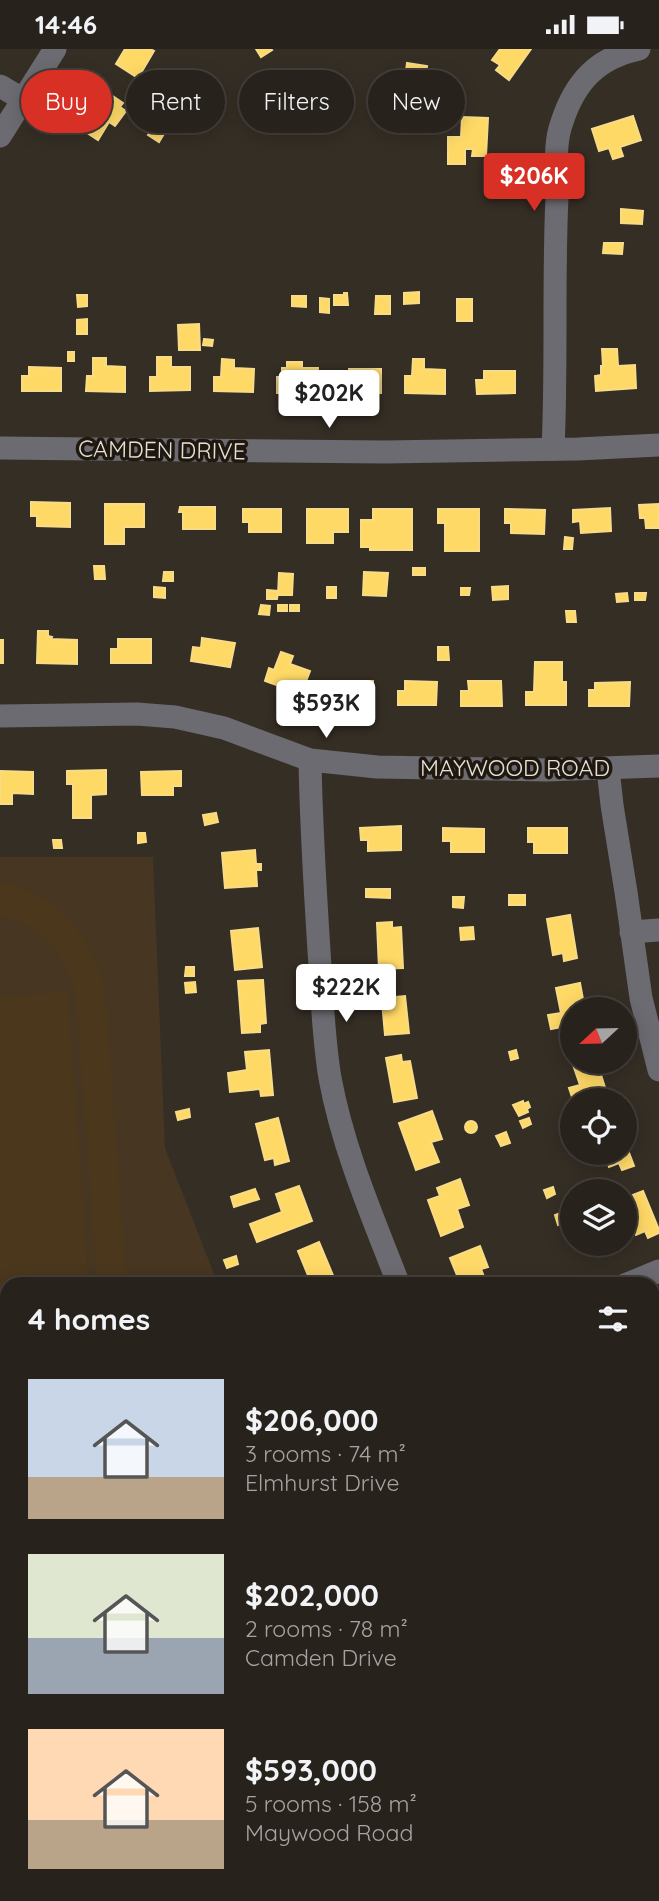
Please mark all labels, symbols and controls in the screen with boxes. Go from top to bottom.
text: 14:46 [35,8,97,41]
chip: Buy [21,70,112,133]
chip: Rent [126,70,225,133]
chip: Filters [239,70,354,133]
chip: New [368,70,465,133]
pin: $206K [485,153,583,213]
text: $206K [500,161,568,190]
pin: $202K [280,371,378,430]
text: $202K [294,378,364,407]
street label: CAMDEN DRIVE [78,434,246,465]
pin: $593K [277,681,375,740]
text: $593K [292,688,360,717]
street label: MAYWOOD ROAD [420,753,610,782]
pin: $222K [297,965,395,1024]
text: $222K [312,972,380,1001]
north arrow [560,997,637,1075]
map controls [560,997,637,1256]
button: locate [560,1088,637,1165]
button: layers [560,1179,637,1256]
text: 4 homes [28,1300,150,1338]
icon: filters [594,1300,632,1338]
text: $206,000 [245,1401,379,1439]
icon: home [84,1407,168,1491]
text: 3 rooms · 74 m² [245,1439,406,1468]
text: Elmhurst Drive [245,1468,400,1497]
text: $202,000 [245,1576,379,1614]
icon: home [84,1582,168,1666]
text: 2 rooms · 78 m² [245,1614,408,1643]
text: Camden Drive [245,1643,397,1672]
text: $593,000 [245,1751,377,1789]
icon: home [84,1757,168,1841]
text: 5 rooms · 158 m² [245,1789,417,1818]
text: Maywood Road [245,1818,413,1847]

